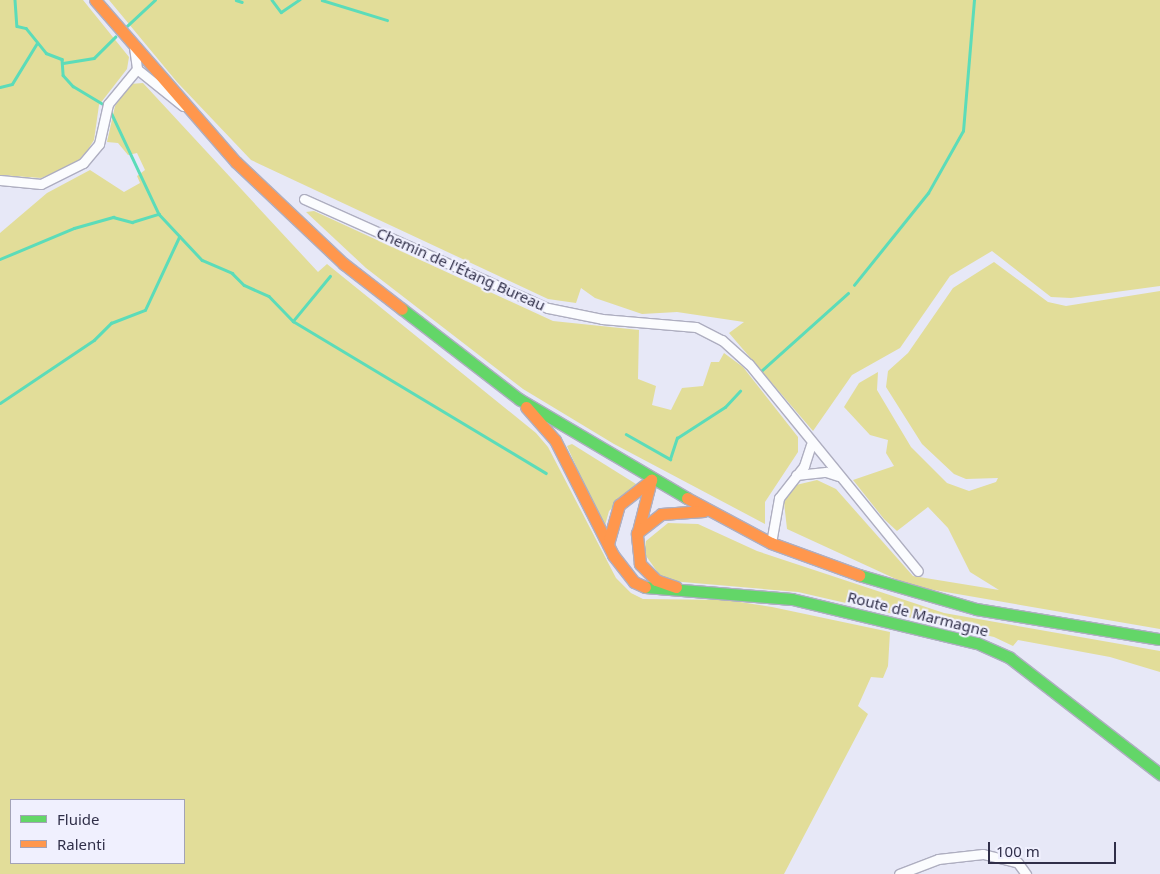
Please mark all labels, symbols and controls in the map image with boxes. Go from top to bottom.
street label: Chemin de l'Étang Bureau [374,224,548,314]
street label: Route de Marmagne [846,588,990,640]
legend [10,799,185,864]
text: Fluide [57,809,99,829]
scale bar [990,832,1118,864]
text: Ralenti [57,834,106,854]
text: 100 m [996,841,1040,861]

